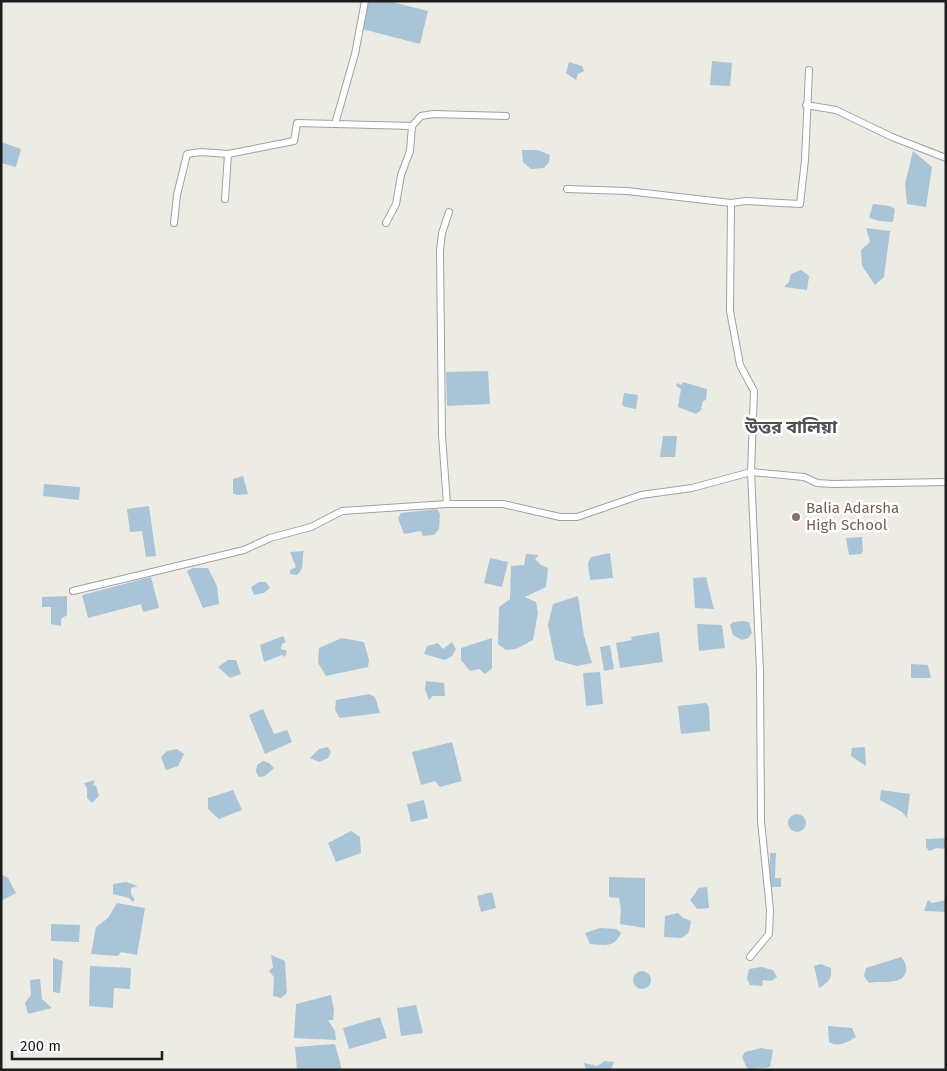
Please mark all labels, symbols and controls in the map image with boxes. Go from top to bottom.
district label: উত্তর বালিয়া [744,416,838,438]
place label: Balia Adarsha High School [806,499,899,534]
marker: Balia Adarsha High School [790,511,802,523]
scale bar [12,1028,162,1060]
text: 200 m [20,1037,61,1055]

